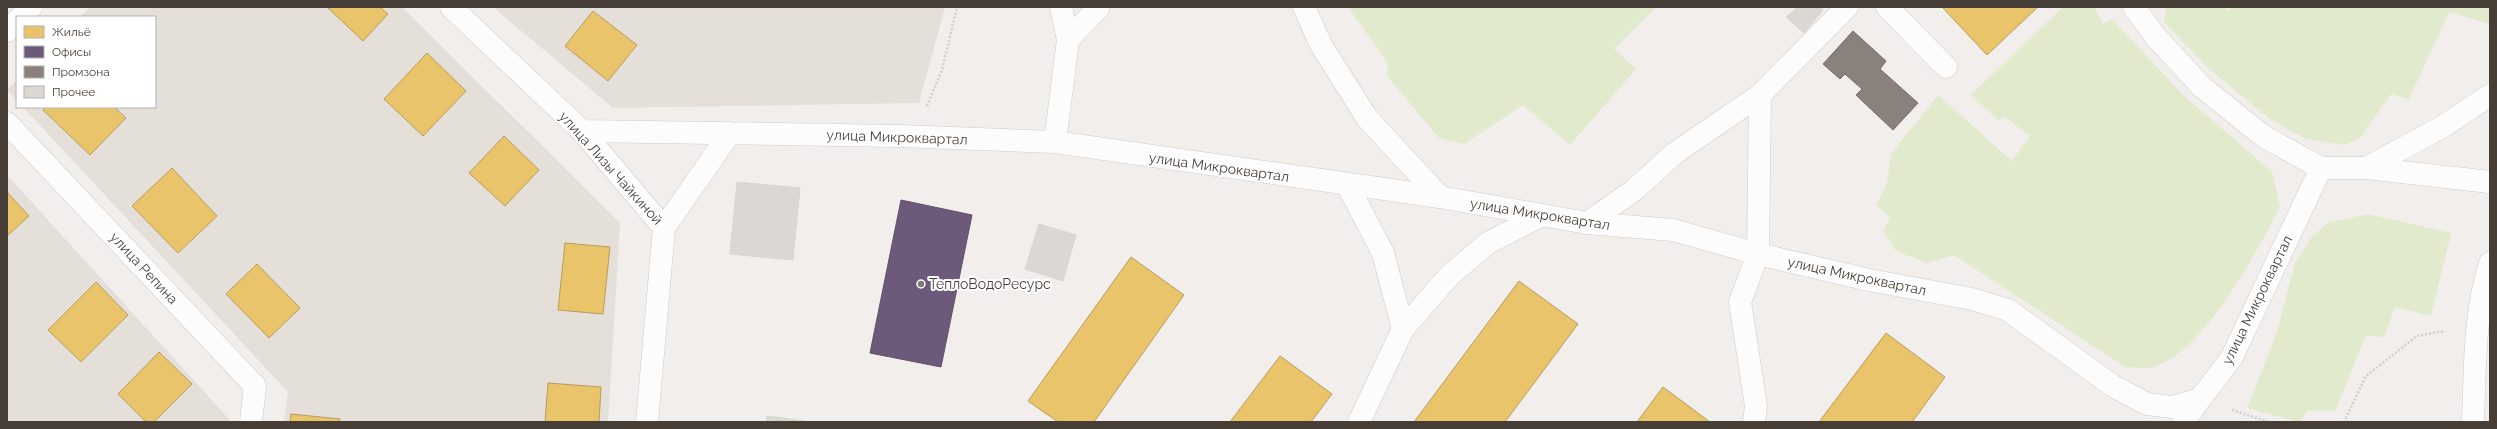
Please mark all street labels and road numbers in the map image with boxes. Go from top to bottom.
street label: улица Лизы Чайкиной [556,108,666,228]
street label: улица Микроквартал [826,127,968,147]
street label: улица Микроквартал [1148,149,1290,185]
street label: улица Микроквартал [1469,195,1611,233]
street label: улица Репина [107,229,181,307]
street label: улица Микроквартал [2219,233,2295,367]
street label: улица Микроквартал [1786,253,1928,299]

